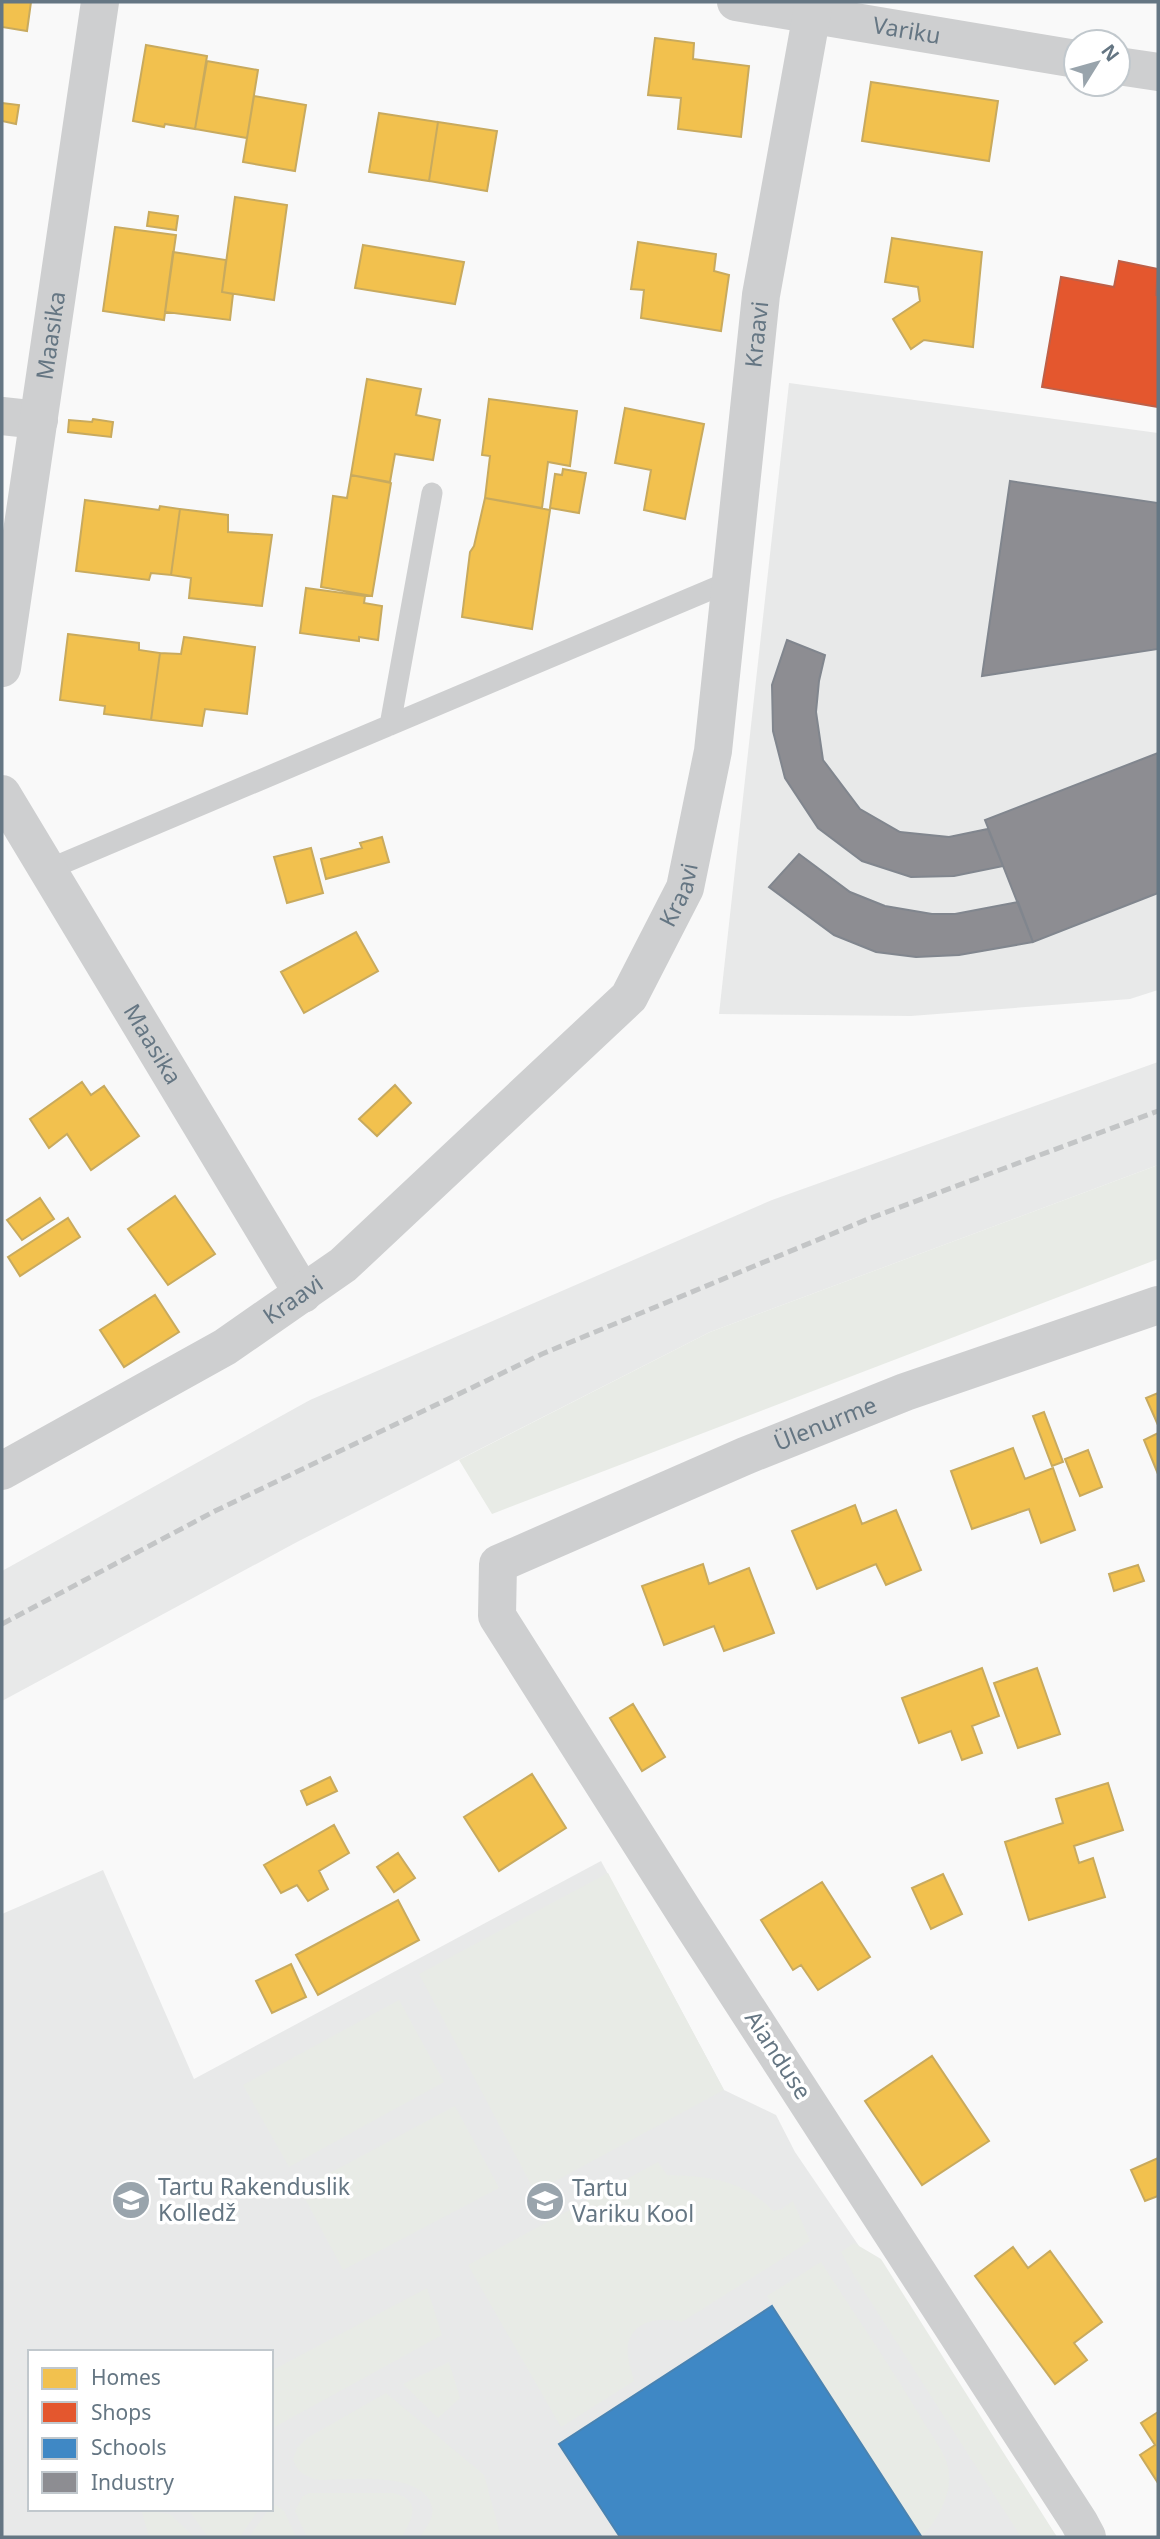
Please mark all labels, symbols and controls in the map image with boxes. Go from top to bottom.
street label: Variku [871,8,943,51]
north arrow [1062,28,1132,98]
text: N [1096,39,1126,67]
street label: Maasika [28,289,72,382]
street label: Kraavi [736,300,775,369]
street label: Kraavi [651,860,705,932]
street label: Maasika [117,997,190,1090]
street label: Kraavi [256,1267,329,1331]
street label: Ülenurme [769,1388,881,1458]
street label: Aianduse [738,2004,820,2105]
place label: Tartu Rakenduslik Kolledž [158,2170,351,2228]
place label: Tartu Variku Kool [572,2171,694,2229]
school or university icon: Tartu Rakenduslik Kolledž [110,2179,152,2221]
school or university icon: Tartu Variku Kool [524,2180,566,2222]
legend [28,2350,273,2511]
text: Homes [91,2363,161,2391]
text: Shops [91,2398,151,2426]
text: Schools [91,2433,166,2461]
text: Industry [91,2468,174,2496]

